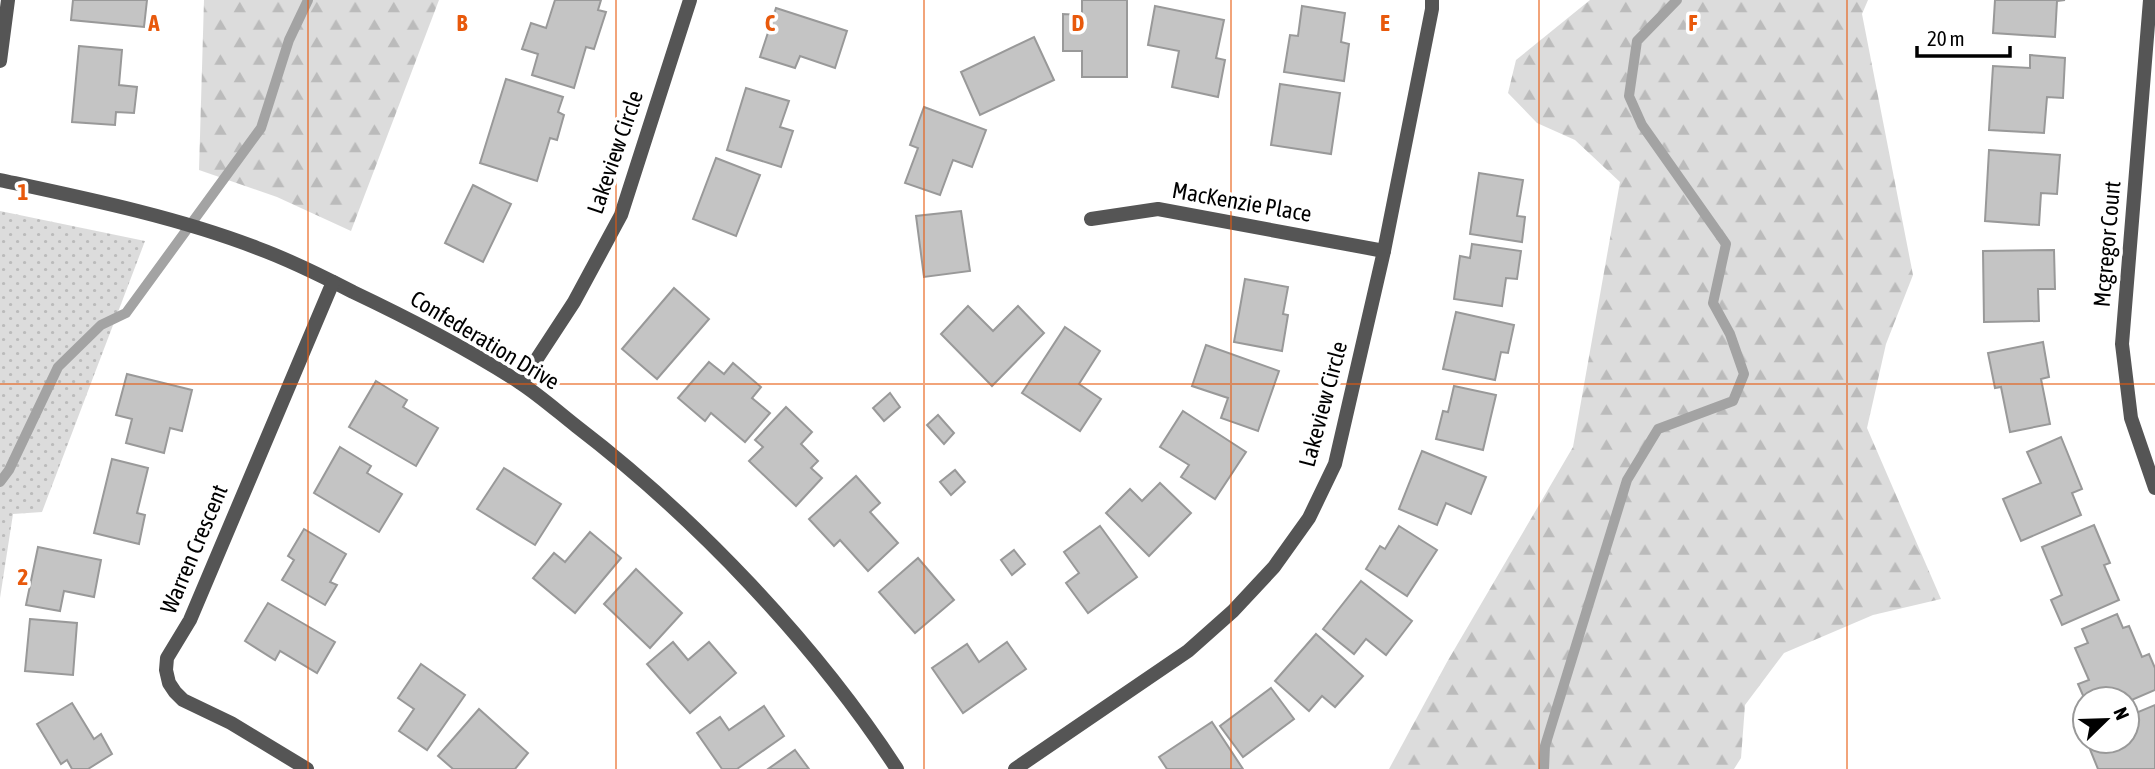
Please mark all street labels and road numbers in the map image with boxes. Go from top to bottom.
street label: Lakeview Circle [582,87,648,217]
street label: MacKenzie Place [1170,177,1314,227]
street label: Mcgregor Court [2089,180,2125,308]
street label: Confederation Drive [406,285,564,395]
street label: Lakeview Circle [1294,339,1352,469]
street label: Warren Crescent [155,481,233,617]

